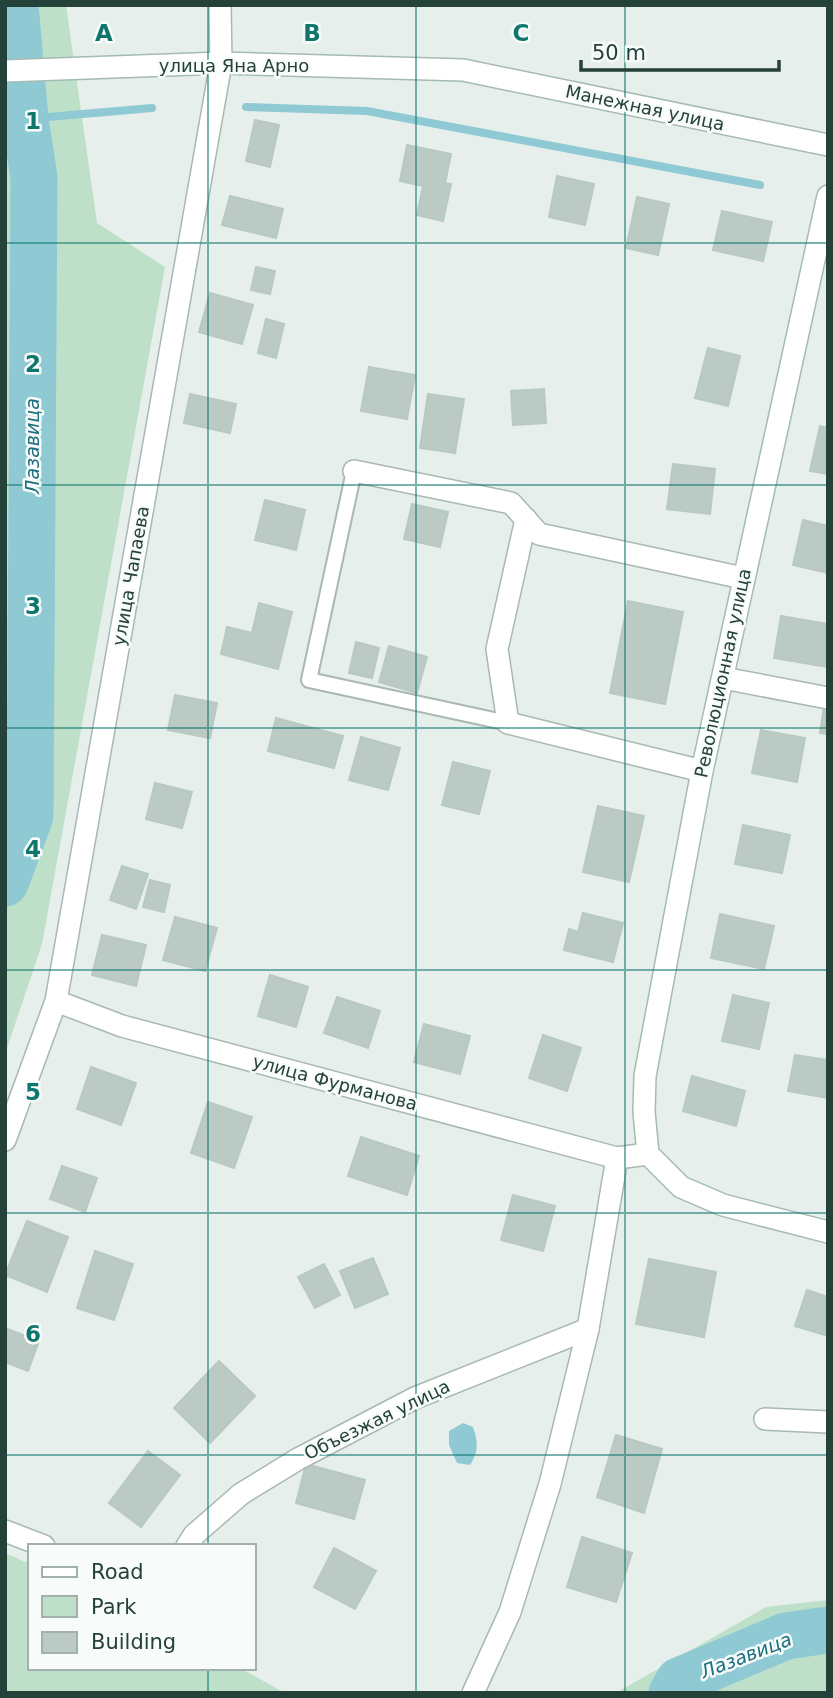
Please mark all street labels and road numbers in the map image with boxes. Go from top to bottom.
street label: улица Яна Арно [159,55,309,76]
street label: Манежная улица [564,80,727,135]
street label: улица Чапаева [108,504,153,648]
street label: Революционная улица [690,566,755,779]
street label: улица Фурманова [251,1050,420,1115]
street label: Объезжая улица [300,1375,453,1464]

